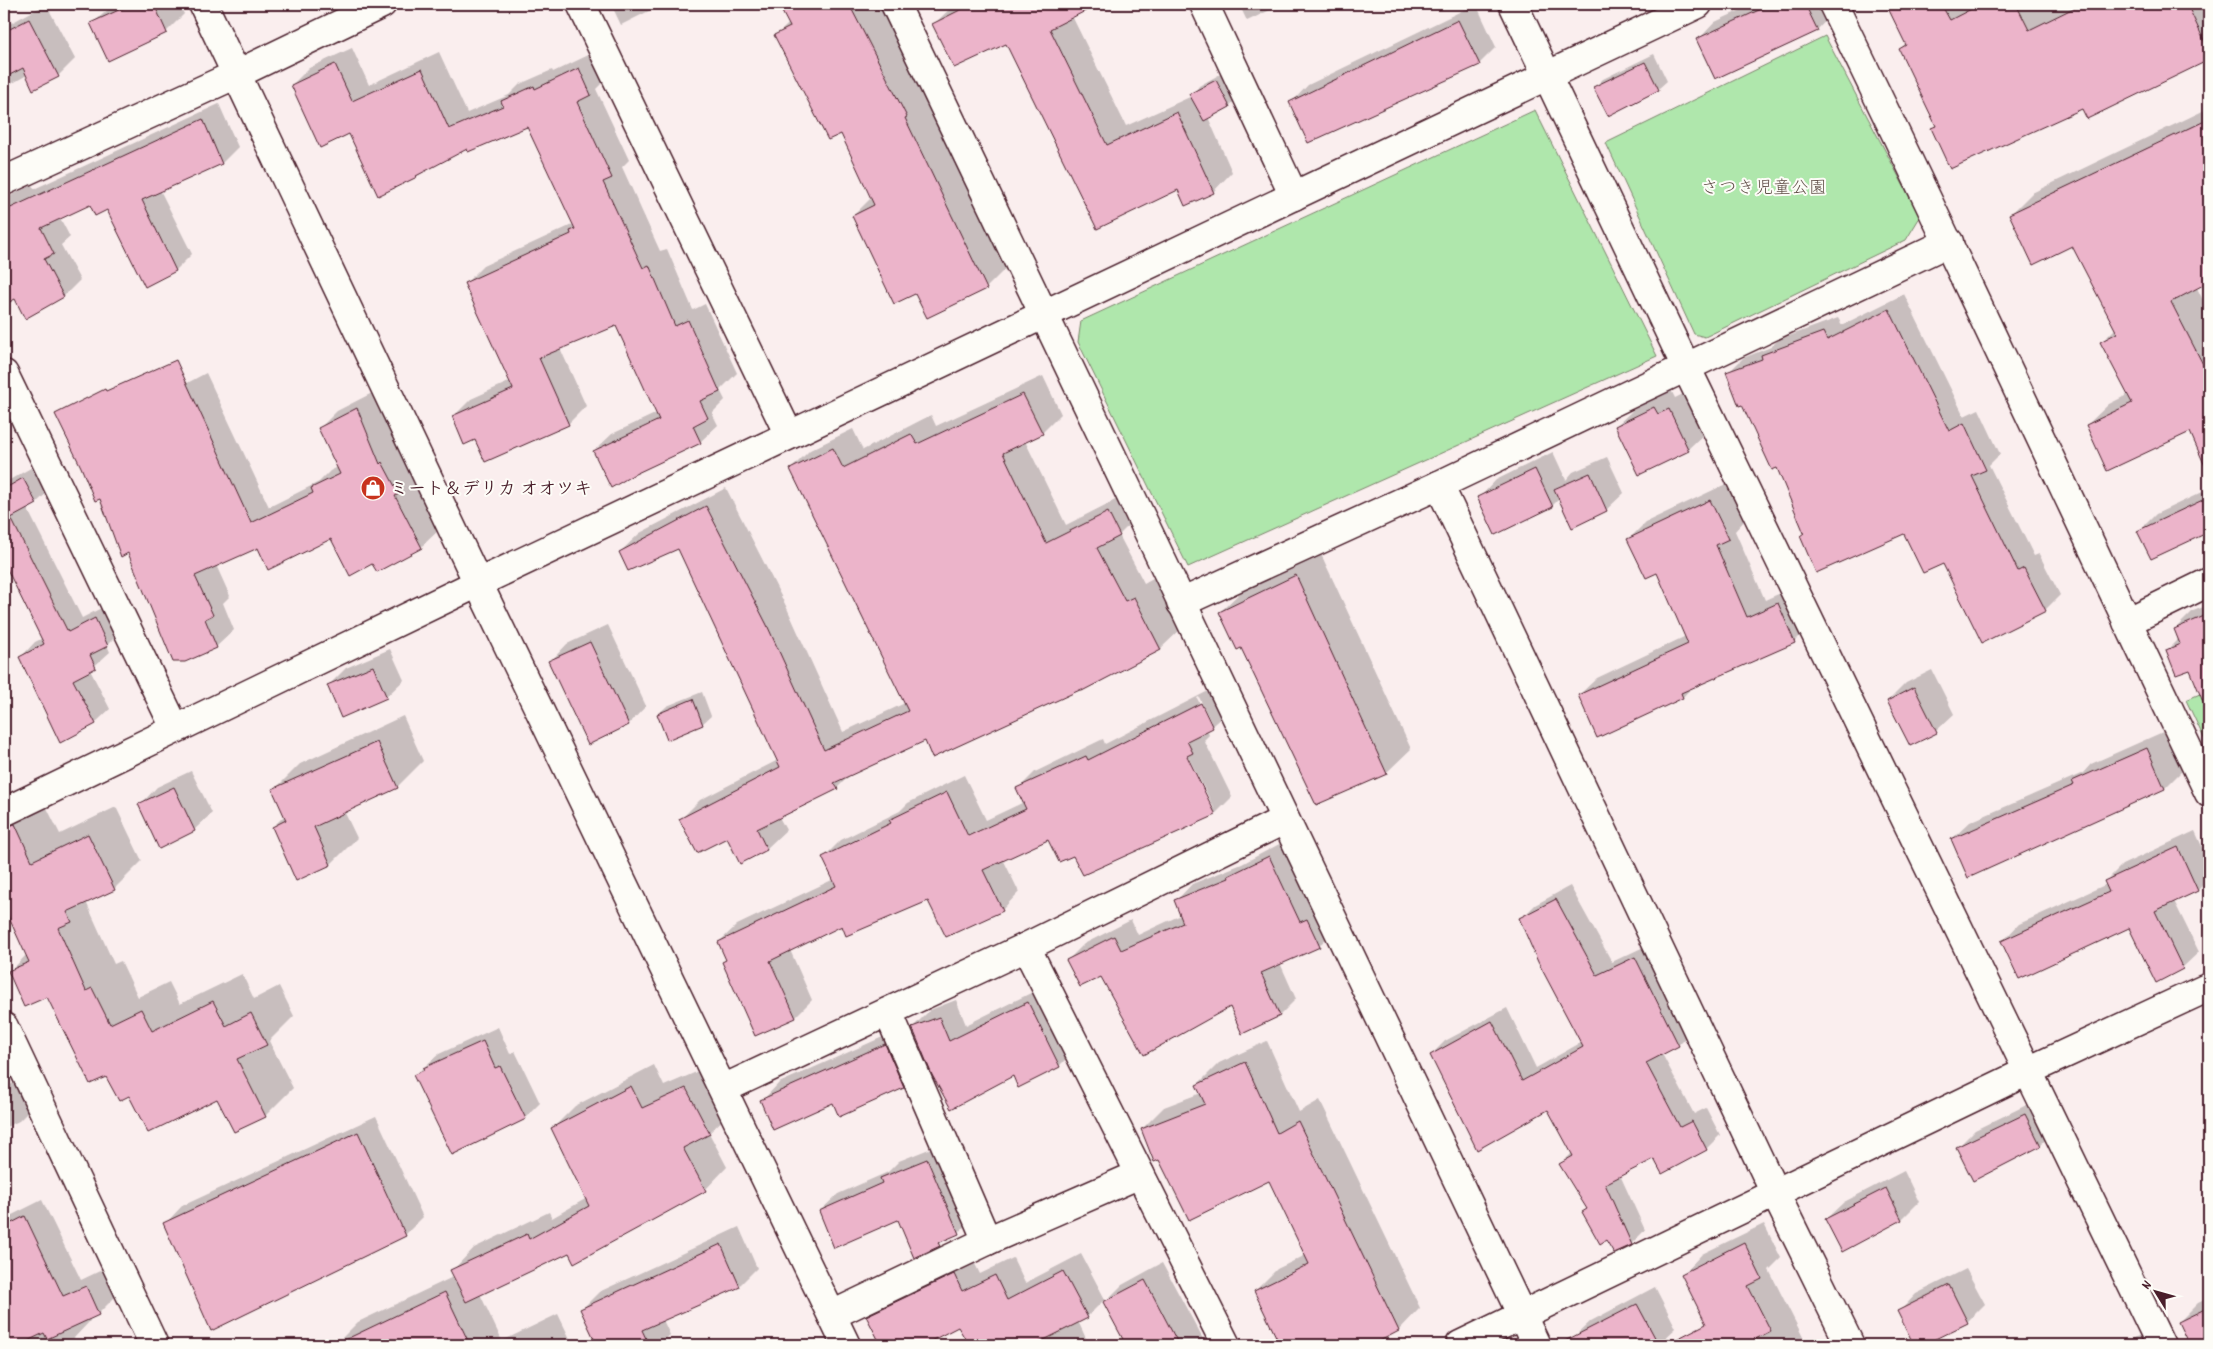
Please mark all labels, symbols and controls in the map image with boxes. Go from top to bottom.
park label: さつき児童公園 [1701,177,1827,202]
shop icon: ミート＆デリカ オオツキ [360,475,386,501]
place label: ミート＆デリカ オオツキ [390,478,592,503]
north arrow [2130,1266,2180,1316]
text: N [2137,1277,2157,1294]

